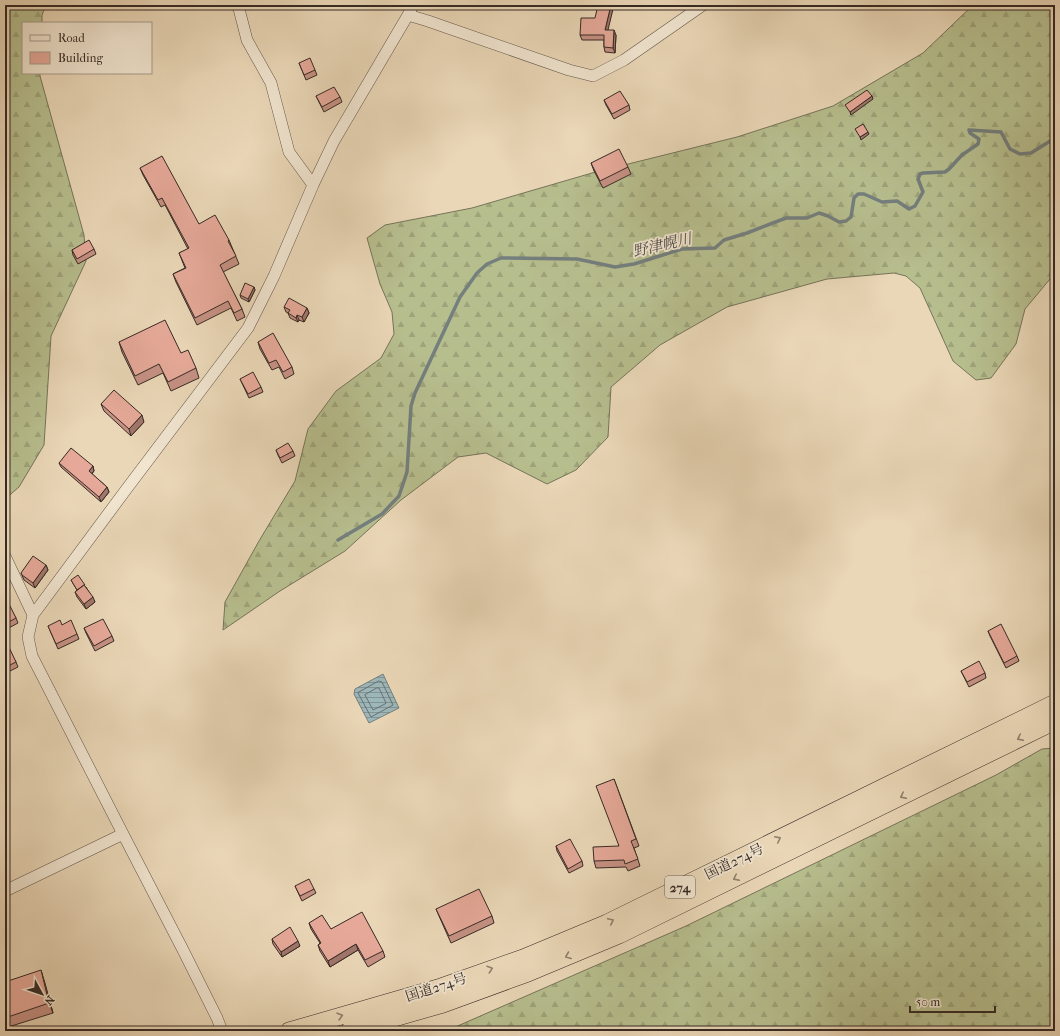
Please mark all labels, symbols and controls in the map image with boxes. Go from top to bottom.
legend [22,22,152,74]
text: Road [58,31,85,45]
text: Building [58,51,103,65]
water label: 野津幌川 [631,229,695,261]
one-way arrow [1017,733,1024,741]
one-way arrow [900,791,908,799]
one-way arrow [774,836,781,844]
street label: 国道274号 [702,840,767,883]
one-way arrow [733,873,741,881]
road number: 274 [665,876,695,898]
one-way arrow [607,918,614,926]
one-way arrow [564,952,571,960]
one-way arrow [487,966,494,974]
street label: 国道274号 [403,970,469,1005]
north arrow [22,974,62,1014]
scale bar [910,988,995,1014]
text: N [41,993,57,1008]
text: 50 m [916,995,940,1009]
one-way arrow [336,1012,343,1021]

